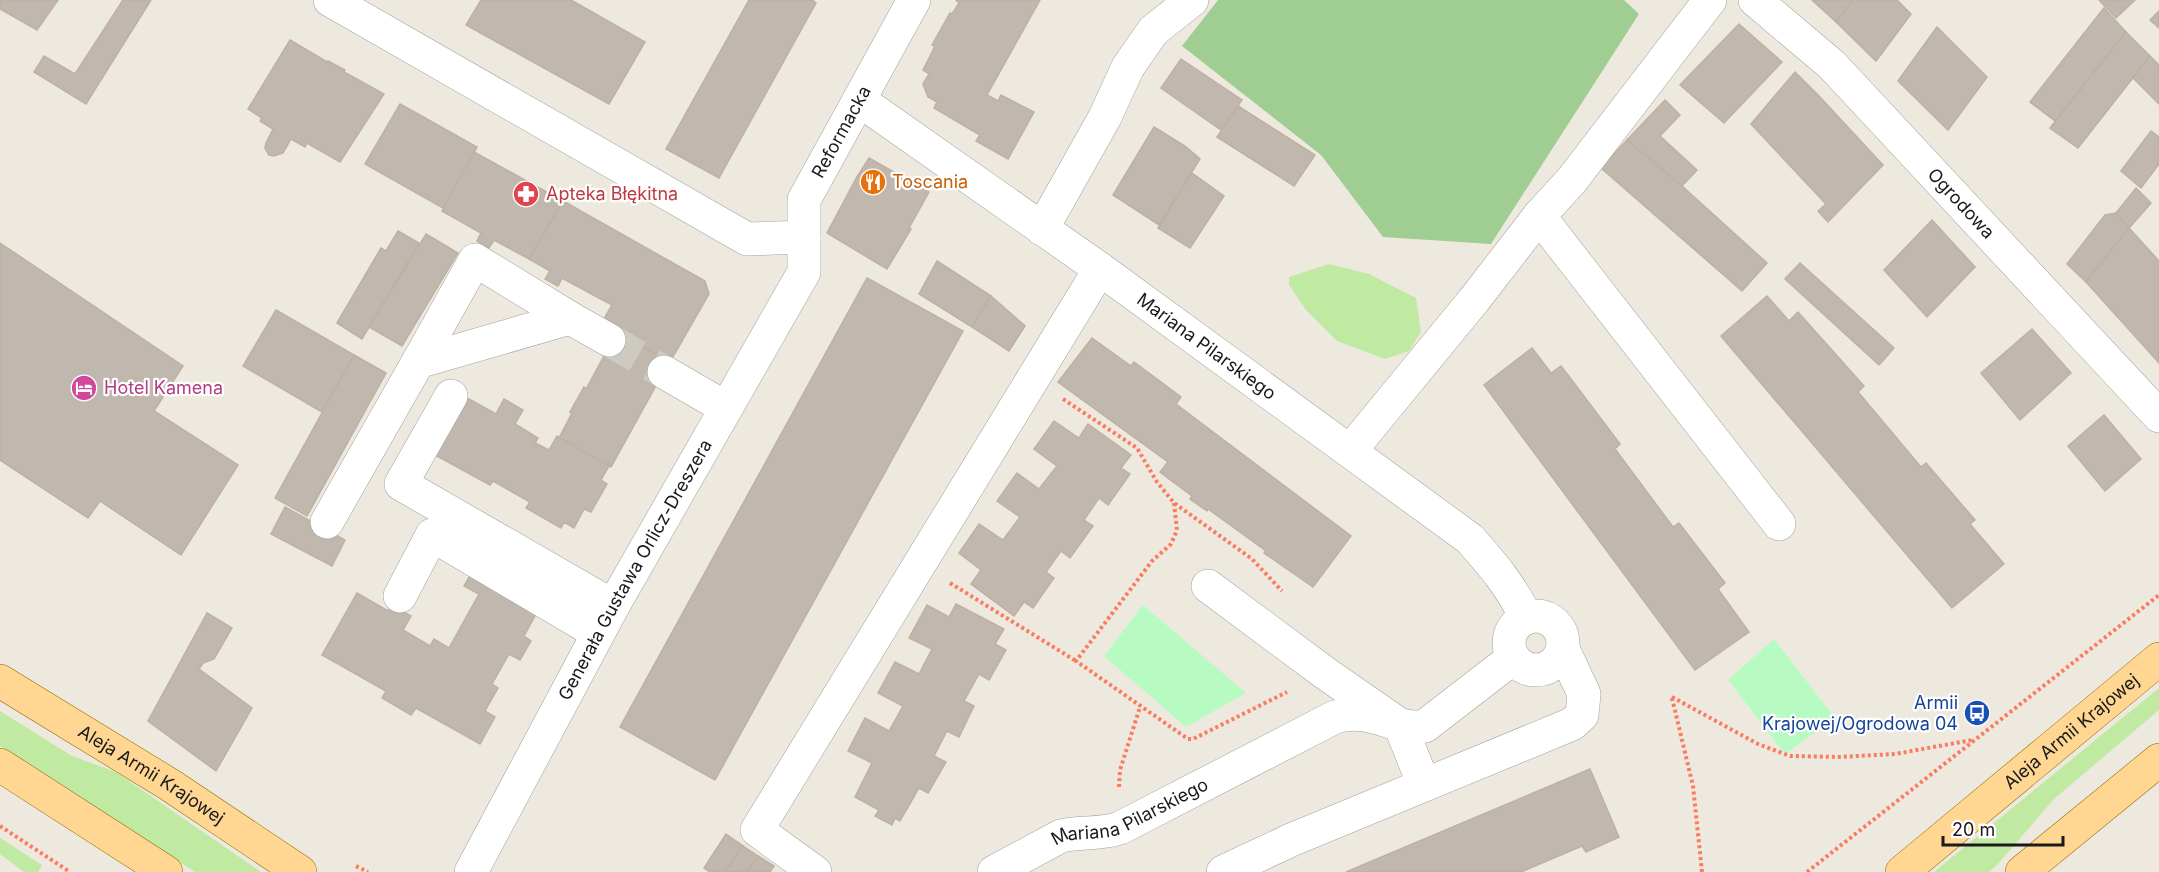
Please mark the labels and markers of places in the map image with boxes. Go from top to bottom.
restaurant icon: Toscania [858,167,888,197]
place label: Toscania [892,171,968,192]
pharmacy icon: Apteka Błękitna [511,179,541,209]
place label: Apteka Błękitna [546,183,678,204]
hotel icon: Hotel Kamena [69,373,99,403]
place label: Hotel Kamena [104,377,223,398]
place label: Armii Krajowej/Ogrodowa 04 [1762,692,1958,734]
bus stop icon: Armii Krajowej/Ogrodowa 04 [1962,698,1992,728]

